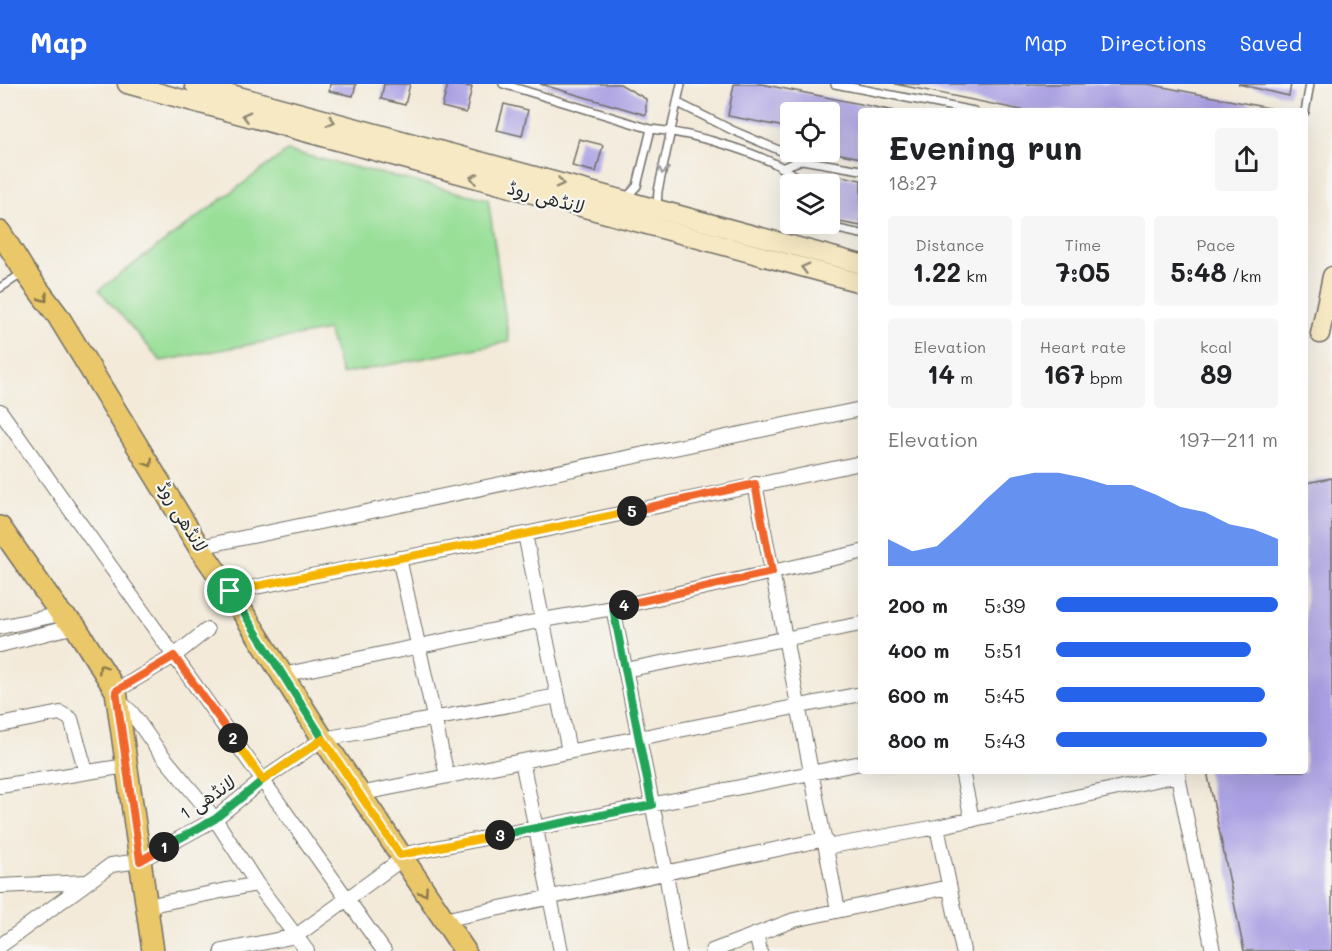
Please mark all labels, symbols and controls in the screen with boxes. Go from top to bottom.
text: Map [30,24,87,60]
text: Map [1024,29,1067,56]
text: Directions [1100,29,1207,56]
text: Saved [1240,29,1302,56]
map controls [780,102,840,234]
button: locate [780,102,840,162]
one-way arrow [241,111,251,124]
one-way arrow [326,114,336,126]
text: Evening run [888,125,1082,168]
button: share [1215,128,1278,191]
one-way arrow [658,165,671,175]
text: 18:27 [888,169,938,195]
one-way arrow [470,173,480,186]
button: layers [780,174,840,234]
street label: لانڈھی روڈ [505,175,587,219]
one-way arrow [554,176,565,188]
text: Distance [916,234,984,255]
text: Time [1065,234,1101,255]
text: Pace [1196,234,1236,255]
text: 1.22 [913,255,961,289]
text: 7:05 [1056,255,1110,289]
text: 5:48 [1171,255,1227,289]
one-way arrow [800,263,810,275]
text: km [961,265,987,286]
text: /km [1227,265,1261,286]
one-way arrow [37,292,48,303]
text: Elevation [914,336,986,357]
text: Heart rate [1040,336,1126,357]
text: kcal [1200,336,1232,357]
text: 14 [927,357,955,391]
text: 167 [1043,357,1085,391]
text: 89 [1200,357,1232,391]
text: m [955,367,973,388]
text: bpm [1085,367,1123,388]
text: Elevation [888,426,978,452]
text: 197–211 m [1178,426,1278,452]
one-way arrow [141,457,153,467]
street label: لانڈھی روڈ [152,476,213,556]
pin: 5 [617,496,647,526]
text: 5 [627,500,637,521]
pin [204,565,255,616]
icon: arrive [213,574,246,607]
pin: 4 [609,590,639,620]
text: 200 m [888,592,948,618]
text: 5:39 [984,592,1025,618]
text: 4 [619,594,629,615]
text: 400 m [888,637,949,663]
text: 5:51 [984,637,1022,663]
one-way arrow [98,664,109,675]
text: 600 m [888,682,949,708]
text: 5:45 [984,682,1025,708]
pin: 2 [218,723,248,753]
text: 2 [229,727,237,748]
text: 800 m [888,727,949,753]
text: 5:43 [984,727,1025,753]
street label: لانڈھی 1 [175,770,240,825]
pin: 3 [485,820,515,850]
text: 3 [495,824,505,845]
pin: 1 [149,832,179,862]
text: 1 [160,836,168,857]
one-way arrow [417,885,428,896]

